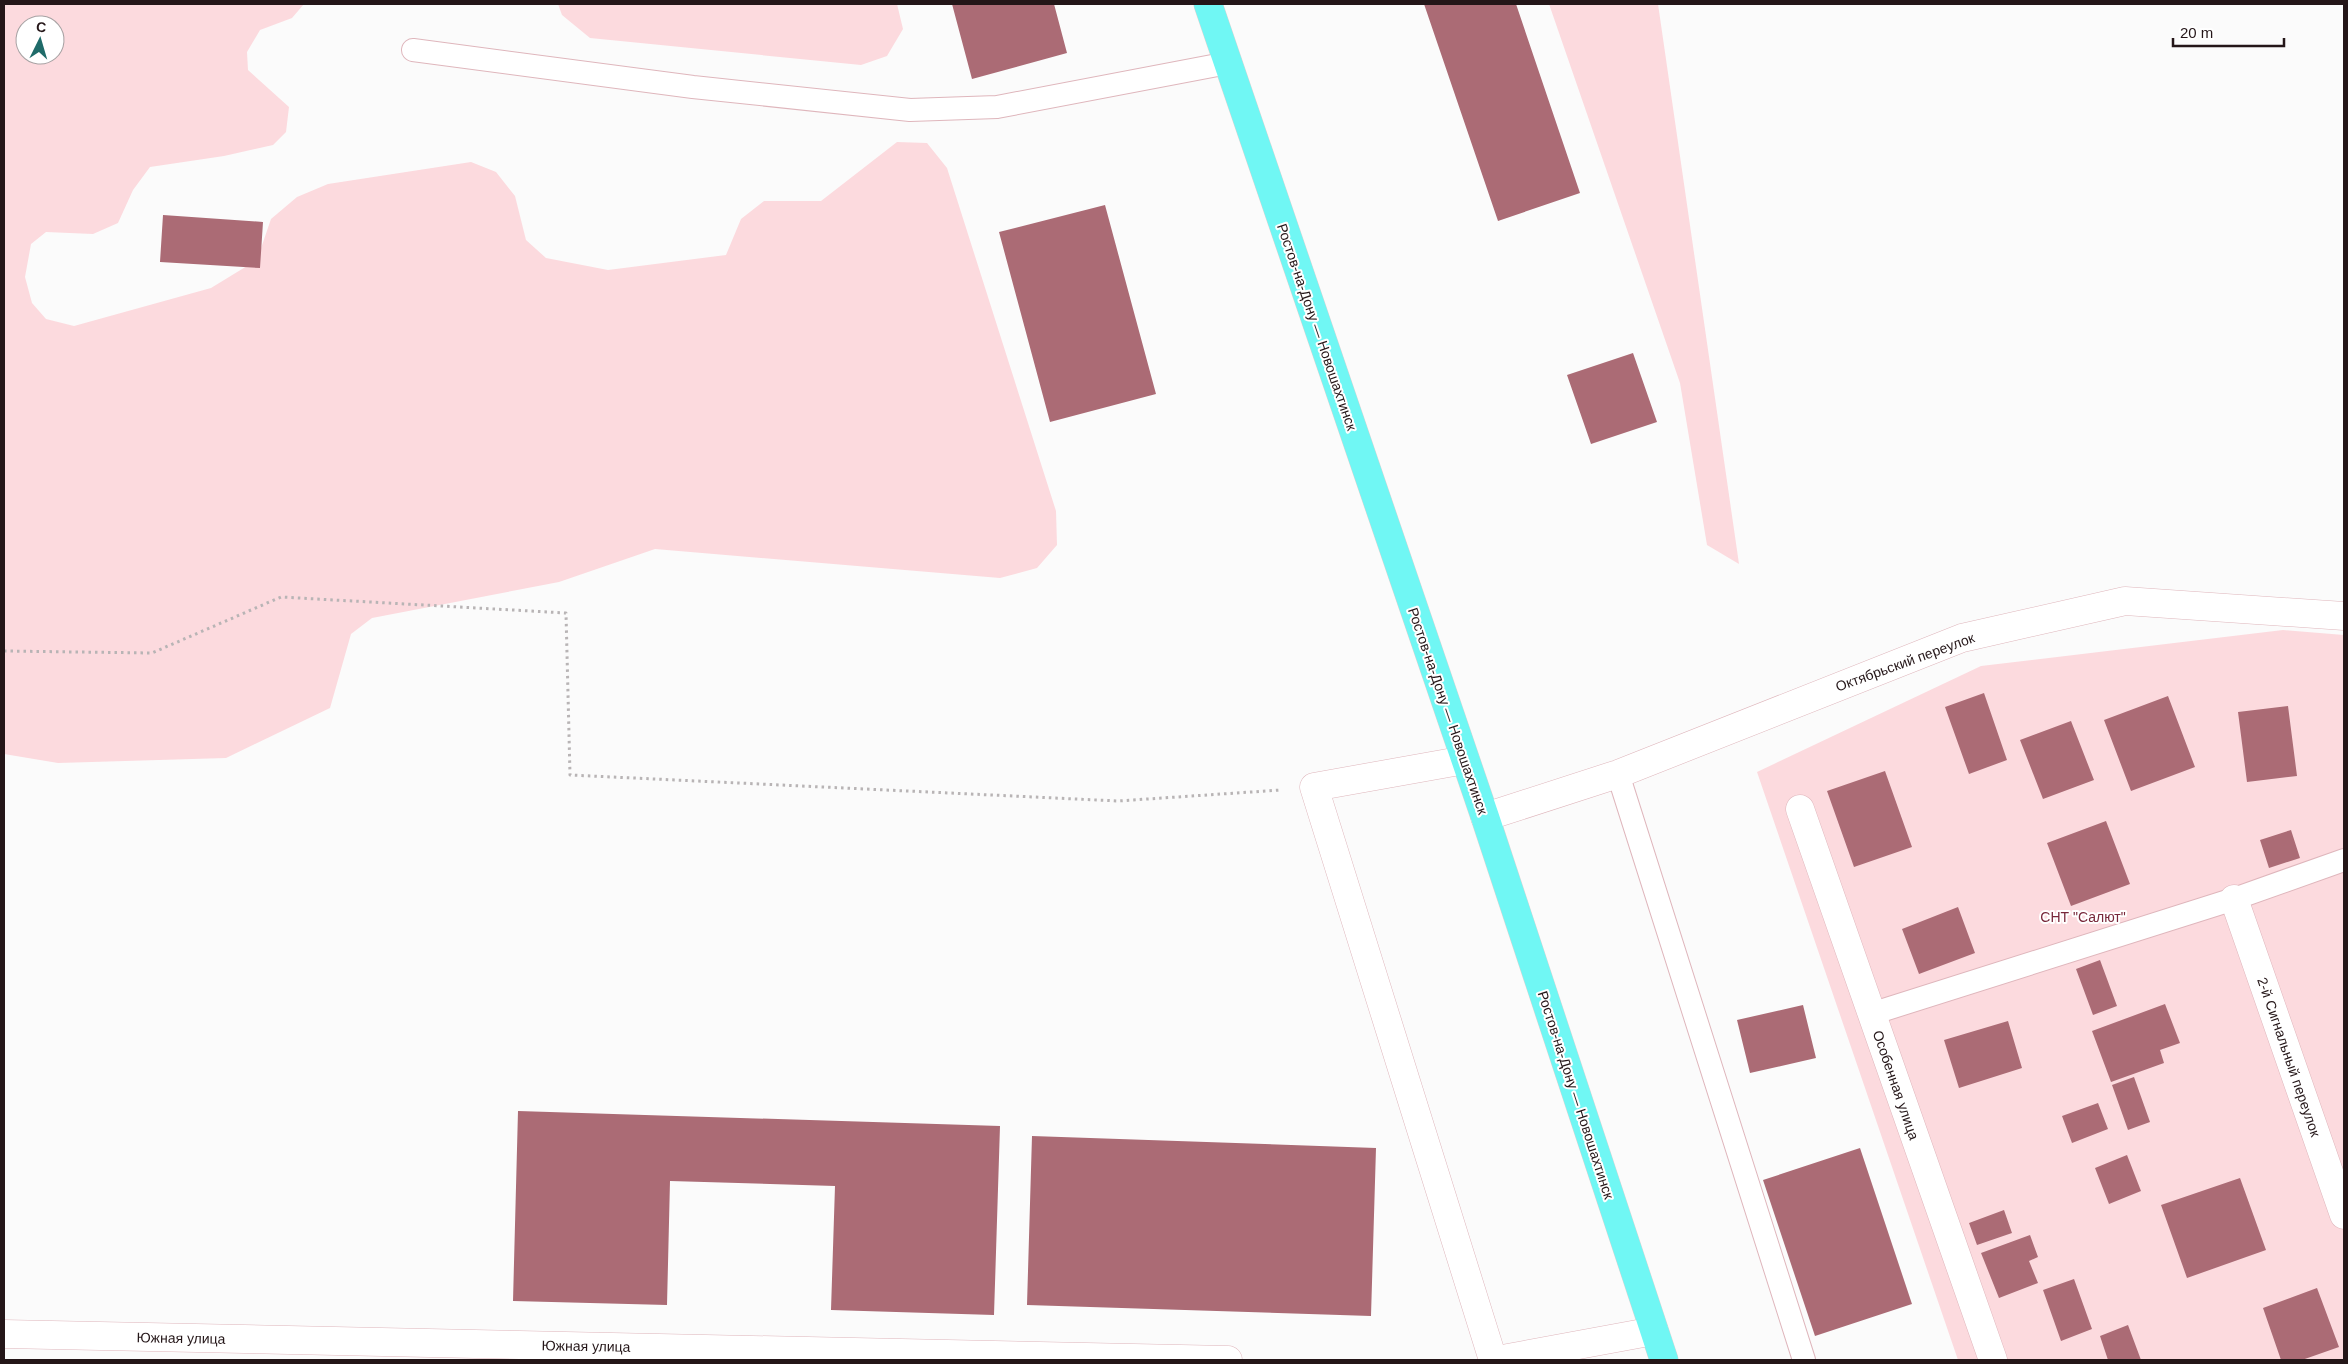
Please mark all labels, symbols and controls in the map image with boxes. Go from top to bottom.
north arrow [15,15,65,65]
scale bar [2173,15,2284,47]
text: С [35,19,47,35]
text: 20 m [2180,24,2213,41]
street label: Ростов-на-Дону — Новошахтинск [1274,221,1360,433]
street label: Ростов-на-Дону — Новошахтинск [1405,605,1491,817]
street label: Октябрьский переулок [1833,629,1977,695]
park label: СНТ "Салют" [2040,909,2126,925]
street label: 2-й Сигнальный переулок [2254,975,2324,1140]
street label: Ростов-на-Дону — Новошахтинск [1535,989,1618,1202]
street label: Особенная улица [1870,1028,1922,1142]
street label: Южная улица [136,1329,226,1347]
street label: Южная улица [541,1337,631,1355]

